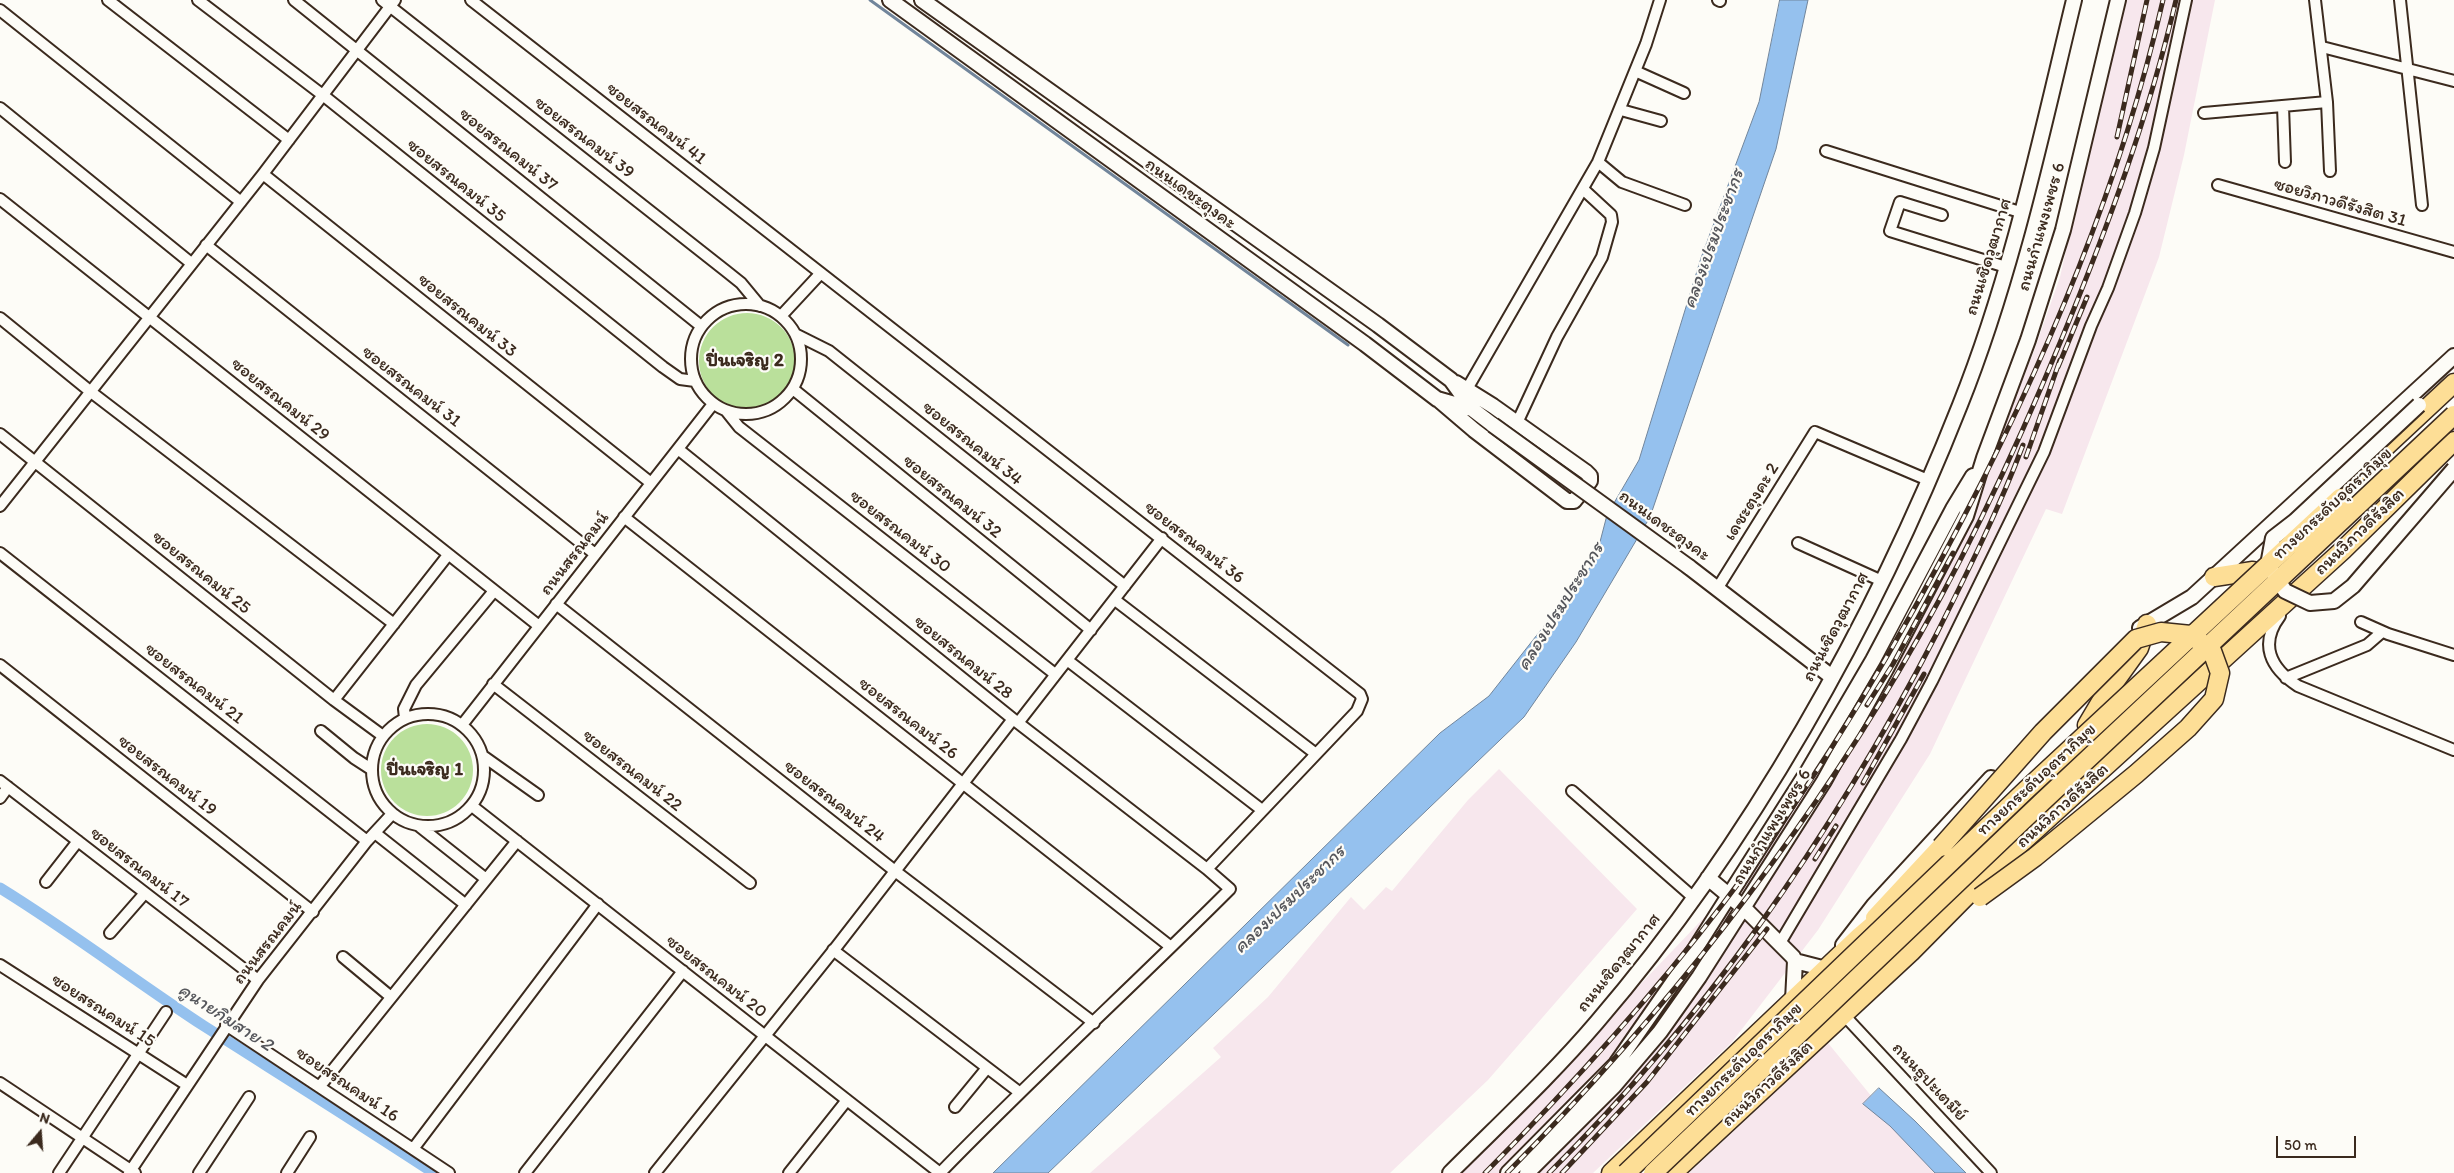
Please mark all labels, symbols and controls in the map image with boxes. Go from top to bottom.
street label: ซอยสรณคมน์ 41 [602,78,710,170]
street label: ซอยสรณคมน์ 39 [530,92,638,184]
street label: ซอยสรณคมน์ 37 [454,104,562,196]
street label: ซอยสรณคมน์ 35 [402,135,510,227]
street label: ถนนเดชะตุงคะ [1140,154,1240,234]
street label: ถนนกำแพงเพชร 6 [2013,160,2071,294]
water label: คลองเปรมประชากร [1678,166,1750,312]
street label: ซอยวิภาวดีรังสิต 31 [2271,174,2409,232]
street label: ถนนเชิดวุฒากาศ [1961,196,2017,318]
street label: ซอยสรณคมน์ 33 [413,269,521,363]
street label: ซอยสรณคมน์ 31 [357,342,465,432]
district label: ปิ่นเจริญ 2 [706,350,784,372]
street label: ซอยสรณคมน์ 29 [226,354,334,446]
street label: ซอยสรณคมน์ 34 [918,397,1026,491]
street label: ทางยกระดับอุตราภิมุข [2269,443,2397,565]
street label: ซอยสรณคมน์ 32 [898,450,1006,544]
street label: เดชะตุงคะ 2 [1720,459,1784,545]
street label: ถนนวิภาวดีรังสิต [2310,484,2410,580]
street label: ซอยสรณคมน์ 30 [845,486,955,578]
street label: ถนนเดชะตุงคะ [1614,486,1714,566]
street label: ซอยสรณคมน์ 36 [1140,497,1248,589]
street label: ถนนสรณคมน์ [536,508,614,600]
street label: ซอยสรณคมน์ 25 [147,527,255,619]
water label: คลองเปรมประชากร [1513,539,1609,675]
street label: ถนนเชิดวุฒากาศ [1798,568,1874,686]
street label: ซอยสรณคมน์ 28 [909,611,1017,705]
street label: ซอยสรณคมน์ 21 [140,639,248,729]
street label: ซอยสรณคมน์ 26 [854,673,962,765]
street label: ทางยกระดับอุตราภิมุข [1973,719,2101,841]
street label: ซอยสรณคมน์ 22 [578,725,686,817]
street label: ซอยสรณคมน์ 19 [113,731,221,821]
street label: ซอยสรณคมน์ 24 [779,756,889,848]
district label: ปิ่นเจริญ 1 [387,759,463,781]
street label: ถนนวิภาวดีรังสิต [2012,759,2114,853]
street label: ถนนกำแพงเพชร 6 [1728,765,1816,889]
street label: ซอยสรณคมน์ 17 [85,823,193,913]
water label: คลองเปรมประชากร [1229,841,1351,959]
street label: ถนนสรณคมน์ [229,897,307,989]
street label: ถนนเชิดวุฒากาศ [1572,909,1666,1017]
street label: ซอยสรณคมน์ 20 [661,931,771,1023]
street label: ซอยสรณคมน์ 15 [47,969,159,1053]
water label: คูนายกิมสาย 2 [173,979,277,1057]
street label: ทางยกระดับอุตราภิมุข [1681,998,1807,1122]
street label: ถนนวิภาวดีรังสิต [1718,1036,1818,1132]
street label: ถนนธูปะเตมีย์ [1887,1038,1971,1126]
street label: ซอยสรณคมน์ 16 [291,1043,403,1127]
north arrow [15,1108,65,1158]
text: N [38,1109,52,1128]
scale bar [2279,1126,2359,1158]
text: 50 m [2284,1136,2317,1154]

